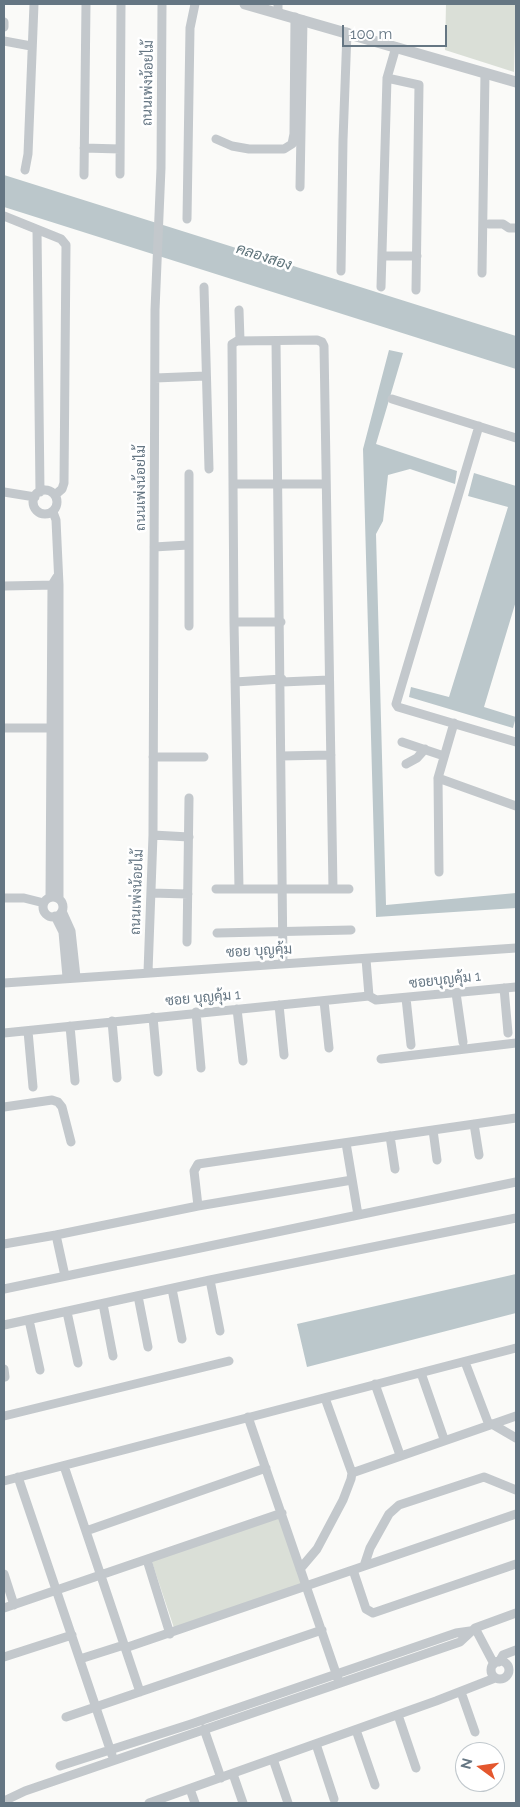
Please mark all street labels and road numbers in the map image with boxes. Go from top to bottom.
street label: ถนนเพ่งน้อยไม้ [139,40,157,126]
street label: ถนนเพ่งน้อยไม้ [133,445,149,531]
street label: ถนนเพ่งน้อยไม้ [127,849,147,935]
street label: ซอย บุญคุ้ม [226,941,292,961]
street label: ซอยบุญคุ้ม 1 [408,968,482,992]
street label: ซอย บุญคุ้ม 1 [165,986,241,1010]

